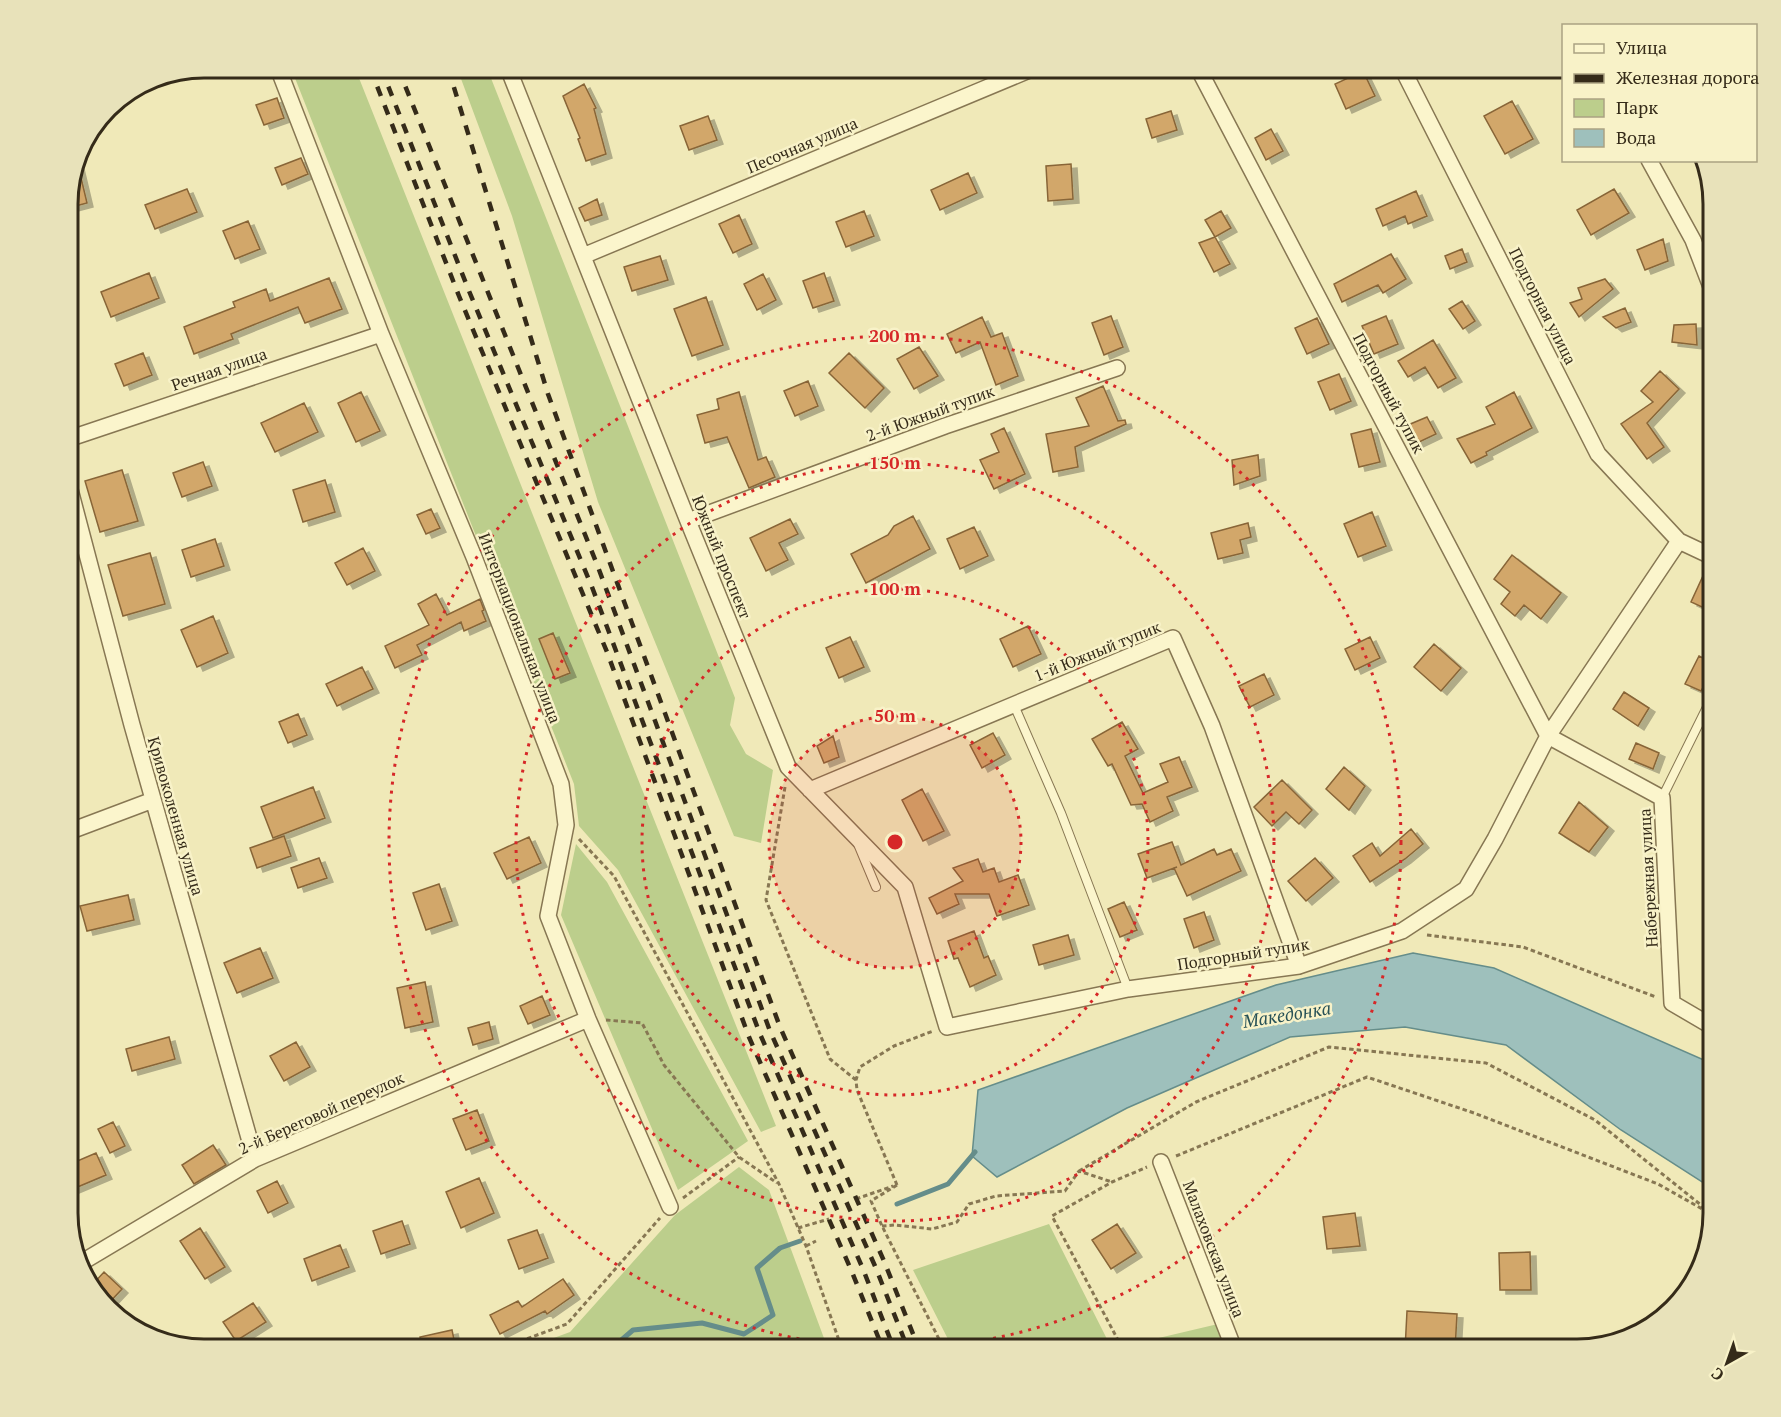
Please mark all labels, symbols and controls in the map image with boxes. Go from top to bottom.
legend [1562,24,1757,162]
text: Улица [1616,35,1667,59]
text: Железная дорога [1616,65,1759,89]
text: Парк [1616,95,1658,119]
street label: Песочная улица [743,112,861,178]
text: Вода [1616,125,1656,149]
street label: Подгорная улица [1504,244,1582,368]
text: 200 m [869,323,921,347]
street label: Подгорный тупик [1348,329,1430,457]
street label: Речная улица [168,342,270,396]
street label: 2-й Южный тупик [863,379,997,446]
text: 150 m [869,450,921,474]
street label: Южный проспект [687,492,757,622]
street label: Интернациональная улица [474,530,566,726]
text: 100 m [869,576,921,600]
street label: 1-й Южный тупик [1030,615,1164,686]
text: 50 m [874,703,916,727]
street label: Кривоколенная улица [143,734,209,898]
street label: Набережная улица [1633,808,1663,948]
centre of rings [885,832,905,852]
street label: Подгорный тупик [1176,933,1311,975]
water label: Македонка [1240,995,1333,1033]
street label: 2-й Береговой переулок [235,1066,408,1159]
street label: Малаховская улица [1178,1177,1250,1321]
north arrow [1697,1333,1757,1393]
text: С [1706,1363,1728,1386]

